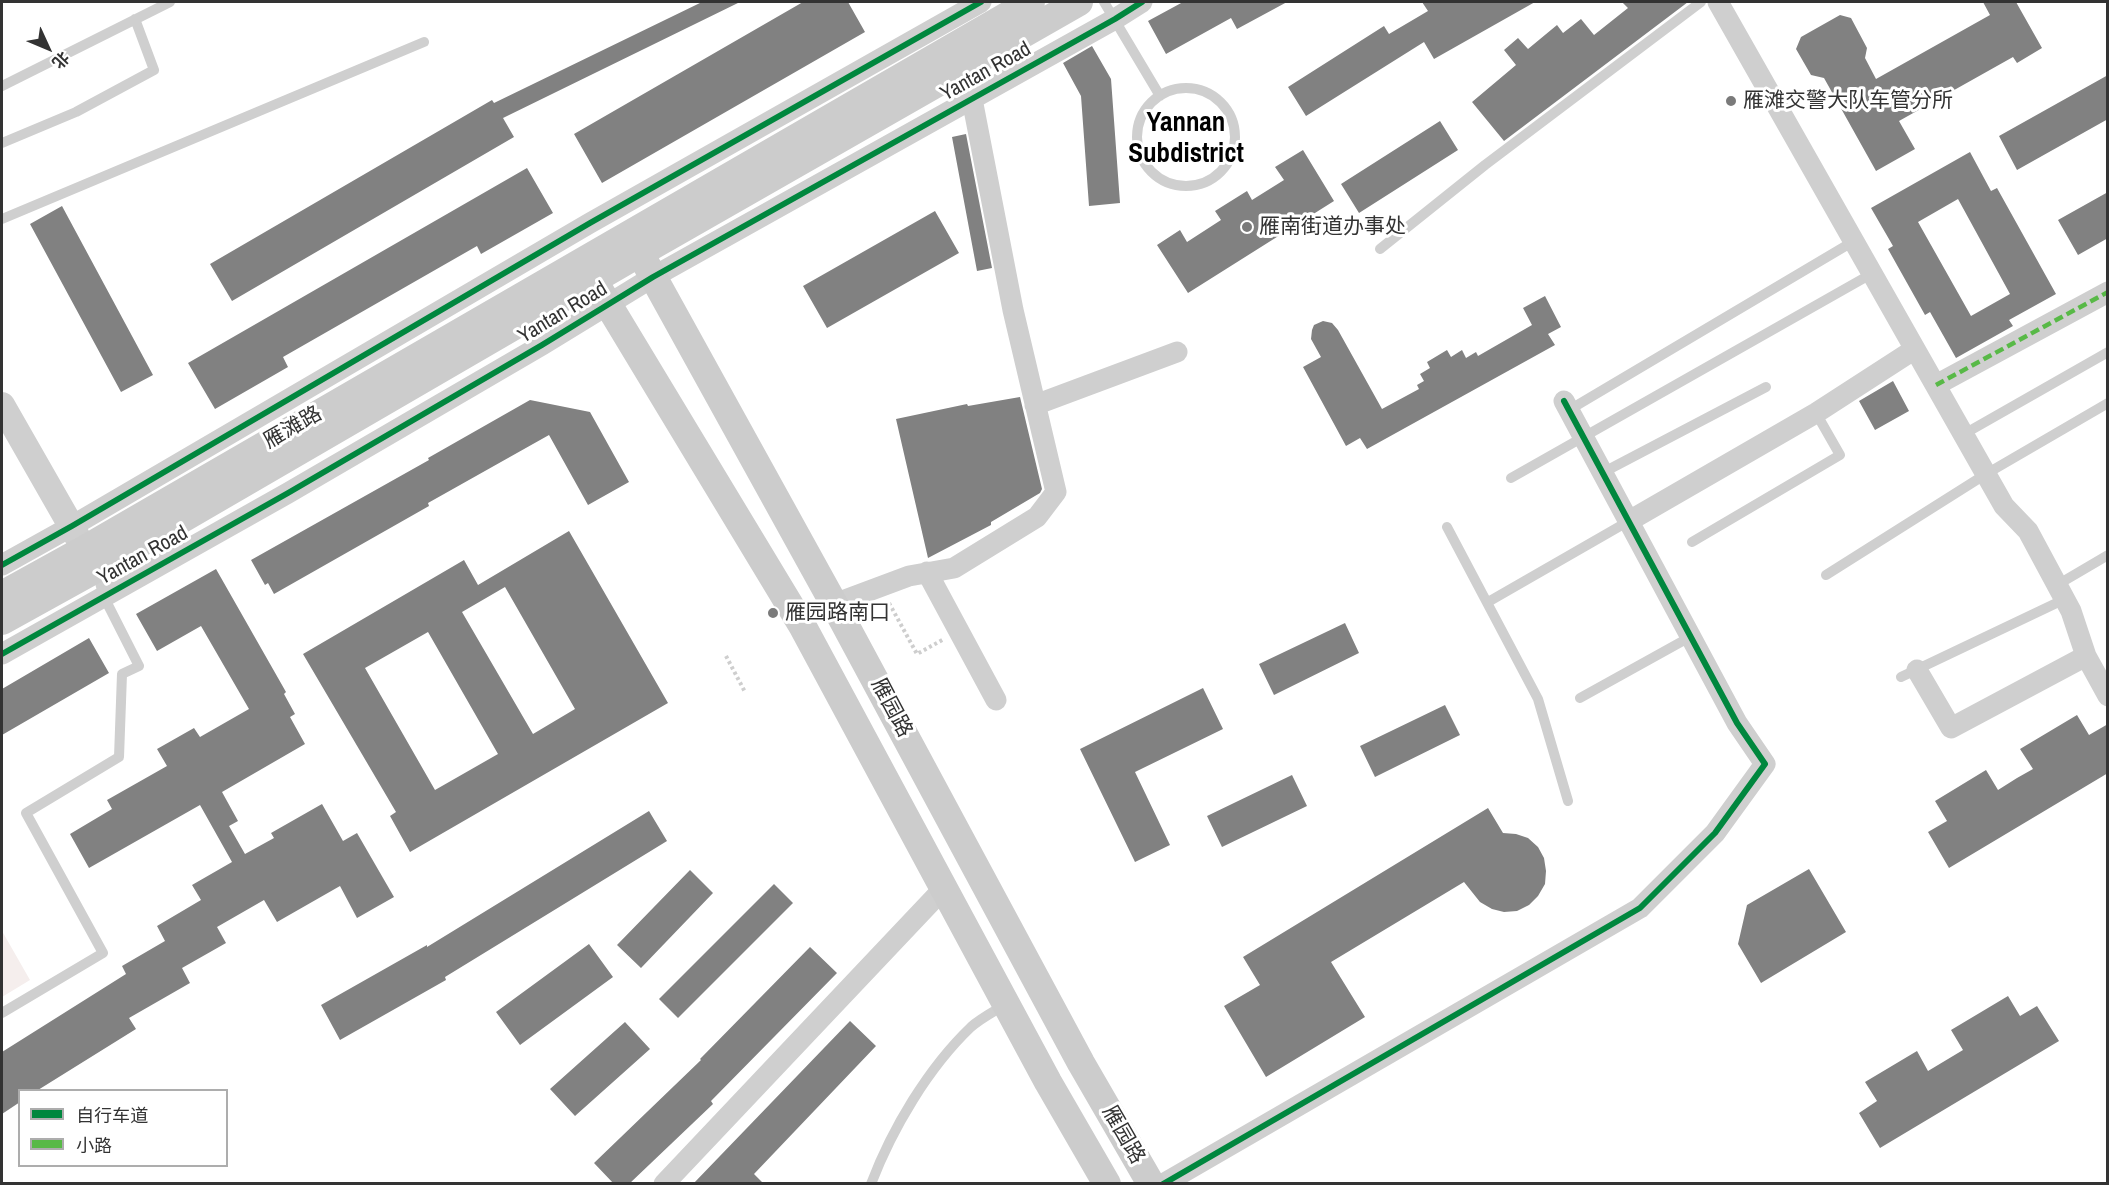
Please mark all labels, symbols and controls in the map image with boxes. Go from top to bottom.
north arrow [18,18,78,78]
street label: Yantan Road [936,37,1036,107]
text: 北 [47,47,74,74]
place label: 雁滩交警大队车管分所 [1743,88,1953,114]
marker: 雁滩交警大队车管分所 [1724,94,1738,108]
district label: Yannan Subdistrict [1128,108,1244,171]
place label: 雁南街道办事处 [1259,214,1406,240]
marker: 雁南街道办事处 [1240,220,1254,234]
street label: Yantan Road [514,277,612,349]
street label: 雁滩路 [259,401,327,455]
street label: Yantan Road [93,521,193,591]
place label: 雁园路南口 [785,600,890,626]
marker: 雁园路南口 [766,606,780,620]
street label: 雁园路 [865,674,917,742]
legend [18,1089,228,1167]
street label: 雁园路 [1096,1101,1150,1169]
text: 自行车道 [76,1103,148,1128]
text: 小路 [76,1133,112,1158]

